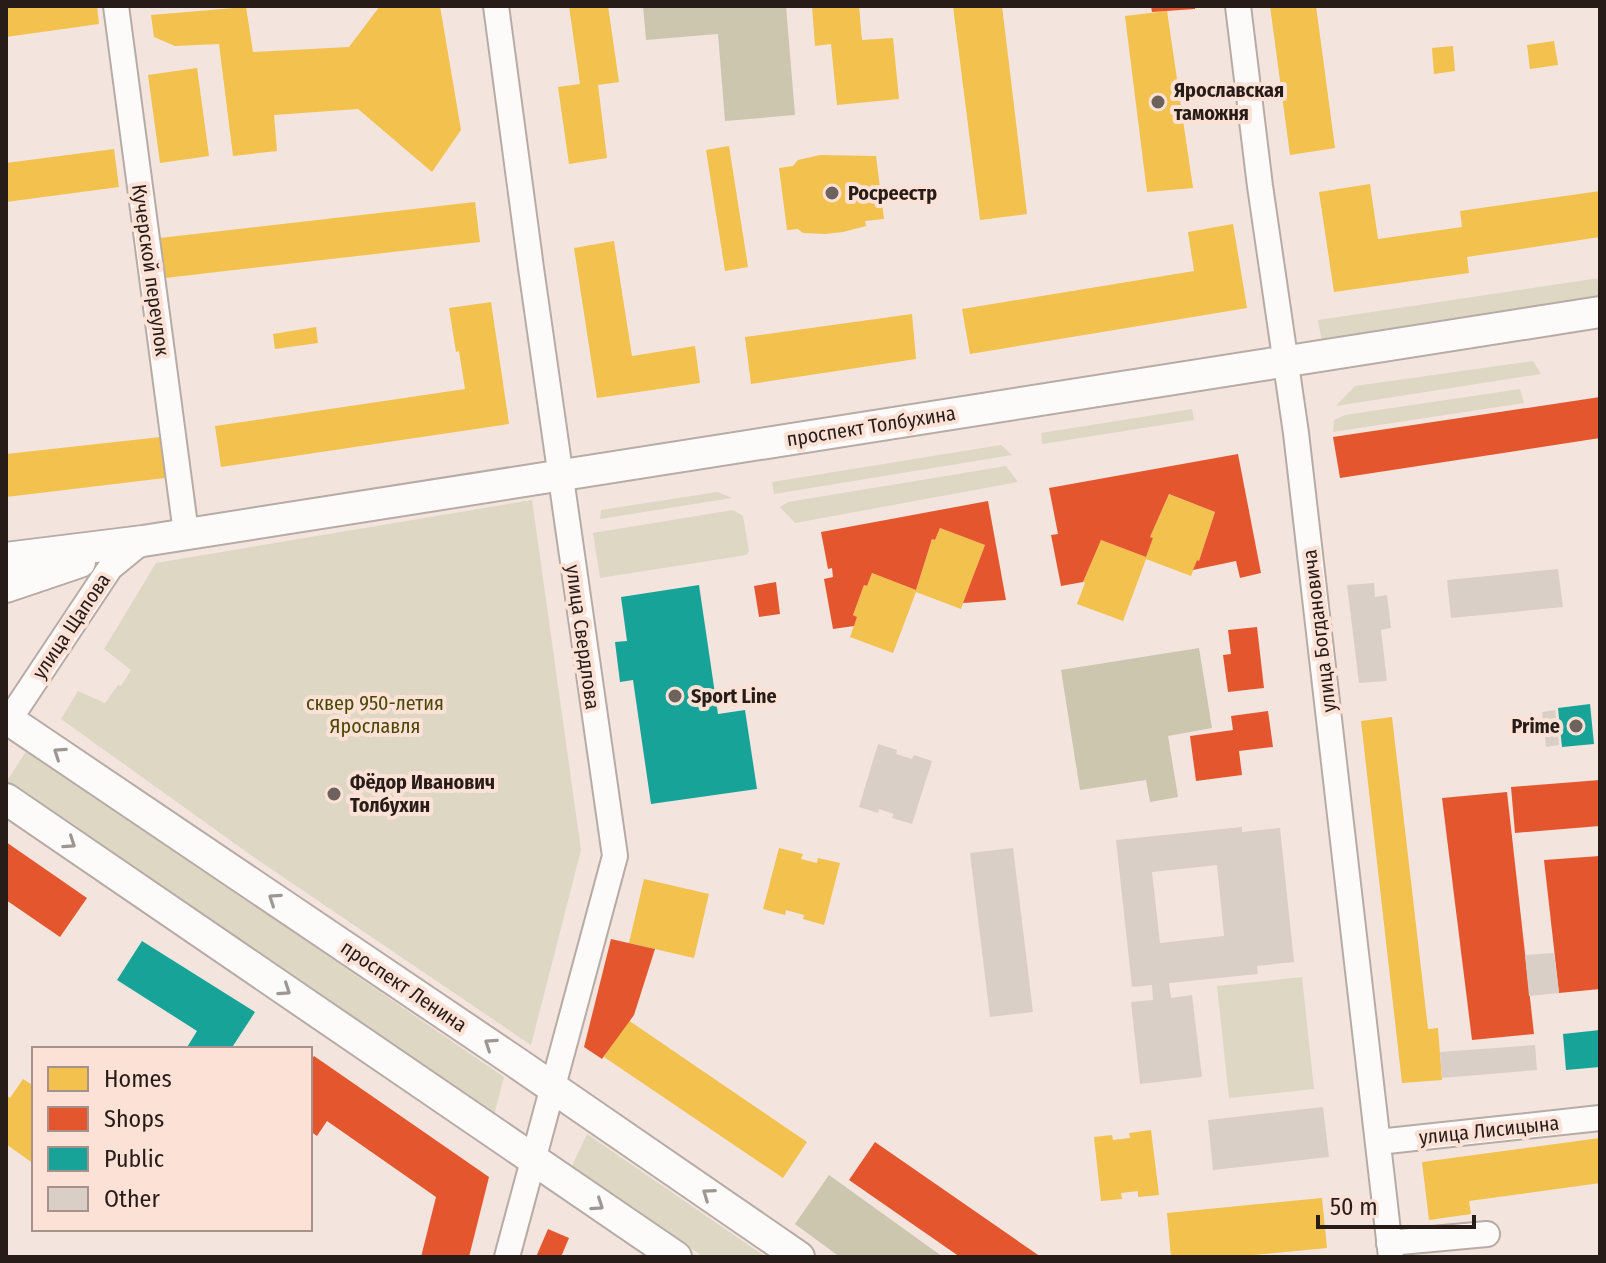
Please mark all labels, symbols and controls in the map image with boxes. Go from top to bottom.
place label: Ярославская таможня [1174,78,1284,125]
marker: Ярославская таможня [1149,93,1167,111]
place label: Росреестр [848,181,937,205]
street label: Кучерской переулок [127,183,175,358]
marker: Росреестр [823,184,841,202]
street label: проспект Толбухина [785,401,957,451]
street label: улица Богдановича [1297,548,1341,714]
street label: улица Свердлова [561,563,605,711]
street label: улица Щапова [27,569,115,683]
place label: Sport Line [691,684,777,708]
marker: Sport Line [666,687,684,705]
park label: сквер 950-летия Ярославля [306,691,444,738]
place label: Prime [1512,714,1560,738]
marker: Prime [1567,717,1585,735]
one-way arrow [53,748,67,763]
place label: Фёдор Иванович Толбухин [350,770,495,817]
marker: Фёдор Иванович Толбухин [325,785,343,803]
one-way arrow [62,834,76,849]
one-way arrow [269,894,283,909]
street label: проспект Ленина [337,935,471,1037]
one-way arrow [276,981,290,996]
one-way arrow [484,1039,499,1054]
legend [32,1047,312,1231]
text: Homes [104,1065,172,1093]
text: Shops [104,1105,164,1133]
street label: улица Лисицына [1418,1111,1560,1149]
text: Public [104,1145,164,1173]
scale bar [1318,1179,1474,1229]
text: Other [104,1185,160,1213]
one-way arrow [702,1189,716,1204]
text: 50 m [1330,1193,1378,1221]
one-way arrow [590,1195,604,1210]

